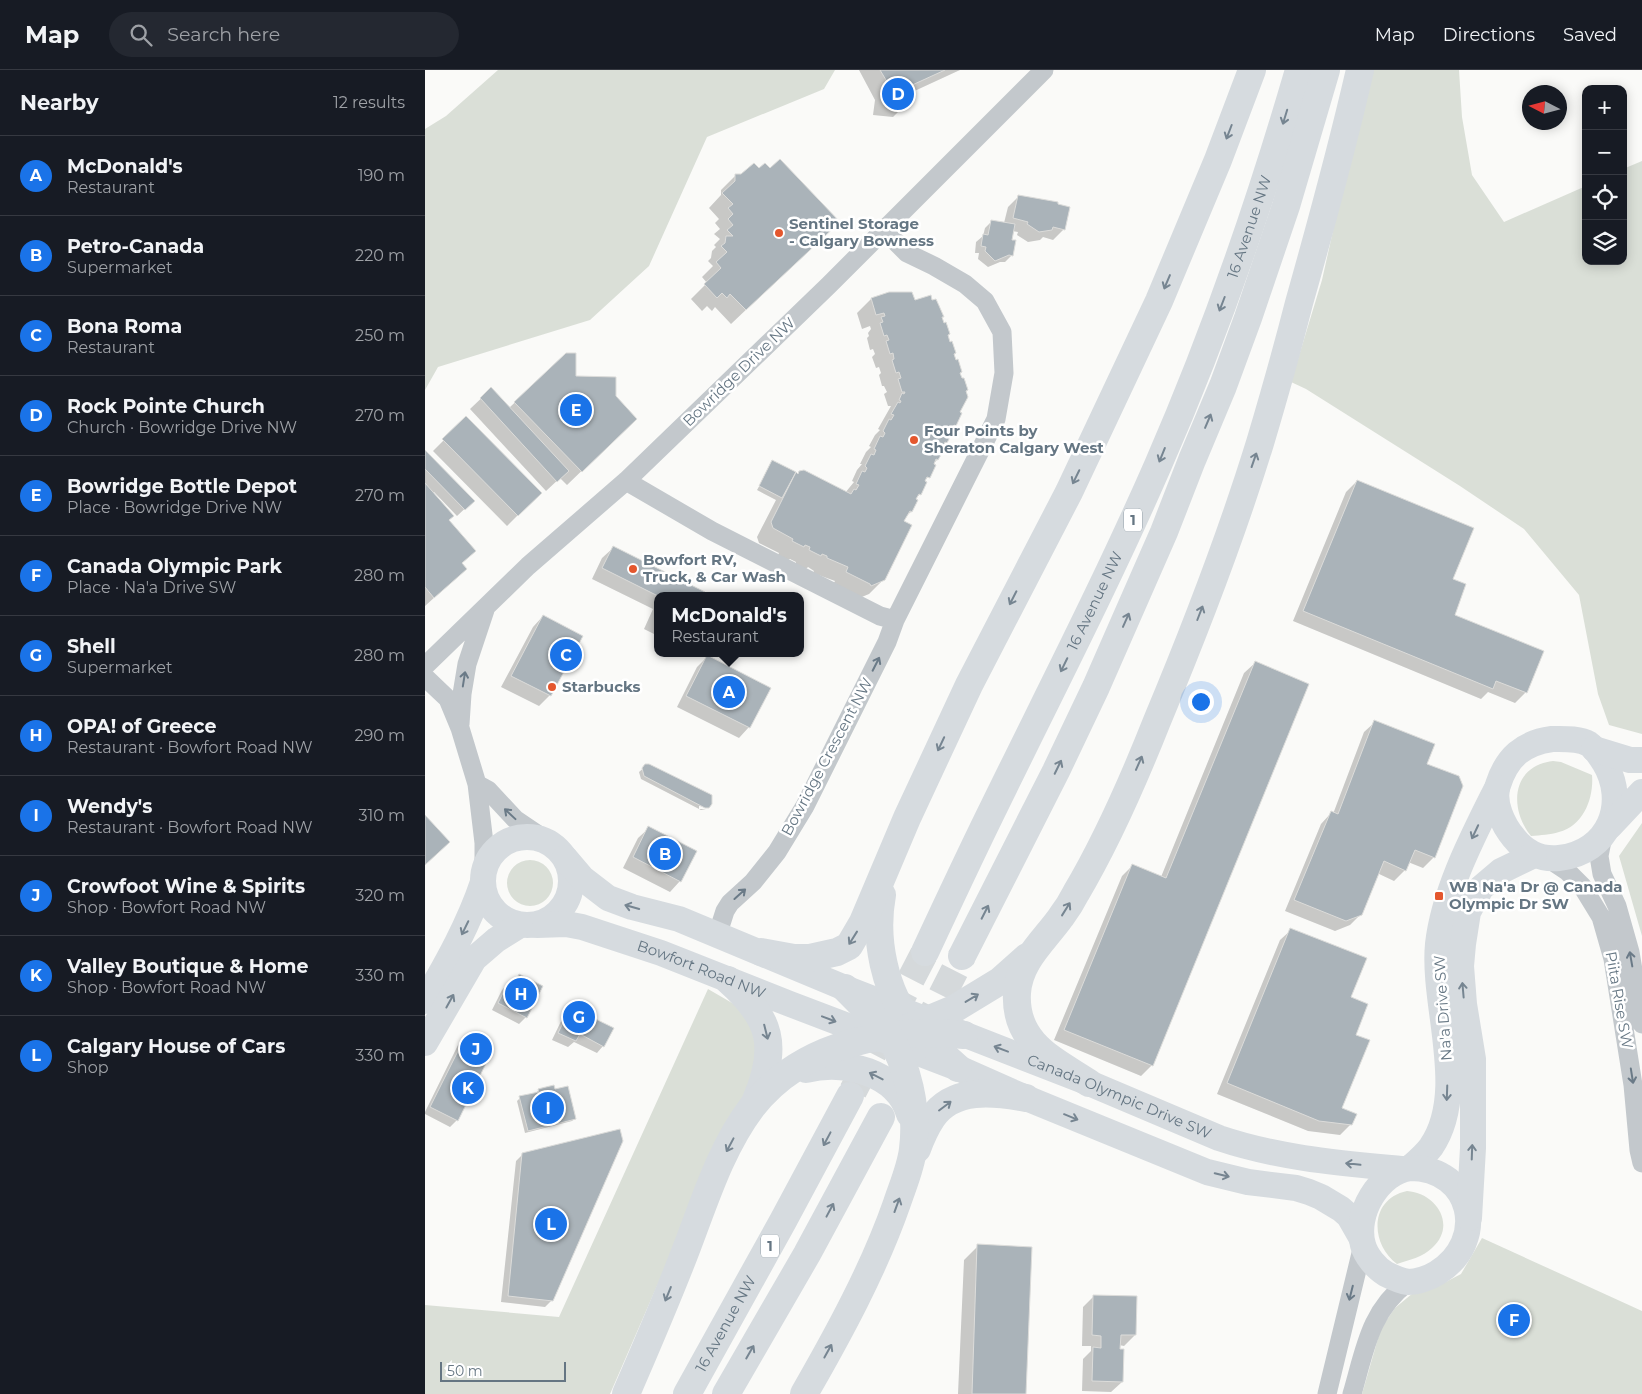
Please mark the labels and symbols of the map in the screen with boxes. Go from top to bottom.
pin: D [882,75,914,113]
north arrow [1522,85,1567,130]
one-way arrow [1280,108,1290,124]
one-way arrow [1224,124,1233,139]
street label: 16 Avenue NW [1223,172,1275,281]
place label: Sentinel Storage - Calgary Bowness [789,214,934,250]
marker: Sentinel Storage - Calgary Bowness [773,227,785,239]
one-way arrow [1162,274,1172,289]
one-way arrow [1217,296,1226,311]
street label: Bowridge Drive NW [678,313,799,430]
pin: E [560,391,592,429]
one-way arrow [1204,414,1214,429]
place label: Four Points by Sheraton Calgary West [924,421,1104,457]
marker: Four Points by Sheraton Calgary West [908,434,920,446]
one-way arrow [1157,447,1167,462]
one-way arrow [1250,452,1260,468]
one-way arrow [1071,469,1080,484]
road number: 1 [1124,508,1142,532]
street label: 16 Avenue NW [1063,548,1127,653]
place label: Bowfort RV, Truck, & Car Wash [643,550,786,586]
marker: Bowfort RV, Truck, & Car Wash [627,563,639,575]
one-way arrow [1008,591,1018,606]
one-way arrow [1196,605,1205,621]
one-way arrow [1122,613,1132,628]
pin: C [550,636,582,674]
one-way arrow [871,656,881,671]
one-way arrow [1059,658,1069,673]
one-way arrow [460,671,470,687]
pin: A [713,673,745,711]
street label: Bowridge Crescent NW [777,674,876,839]
place label: Starbucks [562,677,641,696]
marker: Starbucks [546,681,558,693]
your location [1188,689,1214,715]
one-way arrow [936,736,945,751]
one-way arrow [1134,756,1144,771]
one-way arrow [1053,760,1063,775]
one-way arrow [503,808,516,820]
one-way arrow [1470,824,1480,839]
pin: B [649,835,681,873]
place label: WB Na'a Dr @ Canada Olympic Dr SW [1449,877,1623,913]
one-way arrow [734,888,747,900]
marker: WB Na'a Dr @ Canada Olympic Dr SW [1433,890,1445,902]
one-way arrow [625,901,641,911]
one-way arrow [1062,902,1072,916]
one-way arrow [980,905,990,920]
one-way arrow [460,920,470,935]
one-way arrow [848,930,858,944]
street label: Bowfort Road NW [635,936,769,1003]
street label: Piita Rise SW [1602,950,1637,1050]
one-way arrow [1625,952,1635,968]
street label: Na'a Drive SW [1429,954,1456,1062]
pin: H [505,975,537,1013]
one-way arrow [1459,983,1468,999]
one-way arrow [964,992,978,1002]
one-way arrow [445,994,455,1009]
pin: G [563,998,595,1036]
one-way arrow [820,1015,836,1024]
one-way arrow [762,1024,772,1040]
pin: J [460,1030,492,1068]
one-way arrow [994,1044,1009,1053]
street label: Canada Olympic Drive SW [1025,1050,1215,1143]
one-way arrow [1627,1068,1637,1084]
pin: K [452,1069,484,1107]
one-way arrow [869,1071,884,1080]
one-way arrow [1442,1084,1452,1100]
pin: I [532,1089,564,1127]
one-way arrow [938,1101,952,1111]
one-way arrow [1063,1112,1078,1122]
one-way arrow [822,1132,832,1147]
one-way arrow [725,1137,735,1152]
one-way arrow [1468,1144,1477,1160]
one-way arrow [1345,1159,1361,1169]
one-way arrow [1214,1171,1230,1181]
one-way arrow [893,1197,902,1213]
one-way arrow [826,1203,835,1218]
pin: L [535,1205,567,1243]
road number: 1 [761,1234,779,1258]
street label: 16 Avenue NW [691,1272,760,1376]
one-way arrow [1346,1284,1355,1300]
one-way arrow [663,1286,672,1301]
pin: F [1498,1301,1530,1339]
one-way arrow [746,1345,756,1359]
one-way arrow [823,1345,833,1359]
scale bar [440,1359,566,1382]

